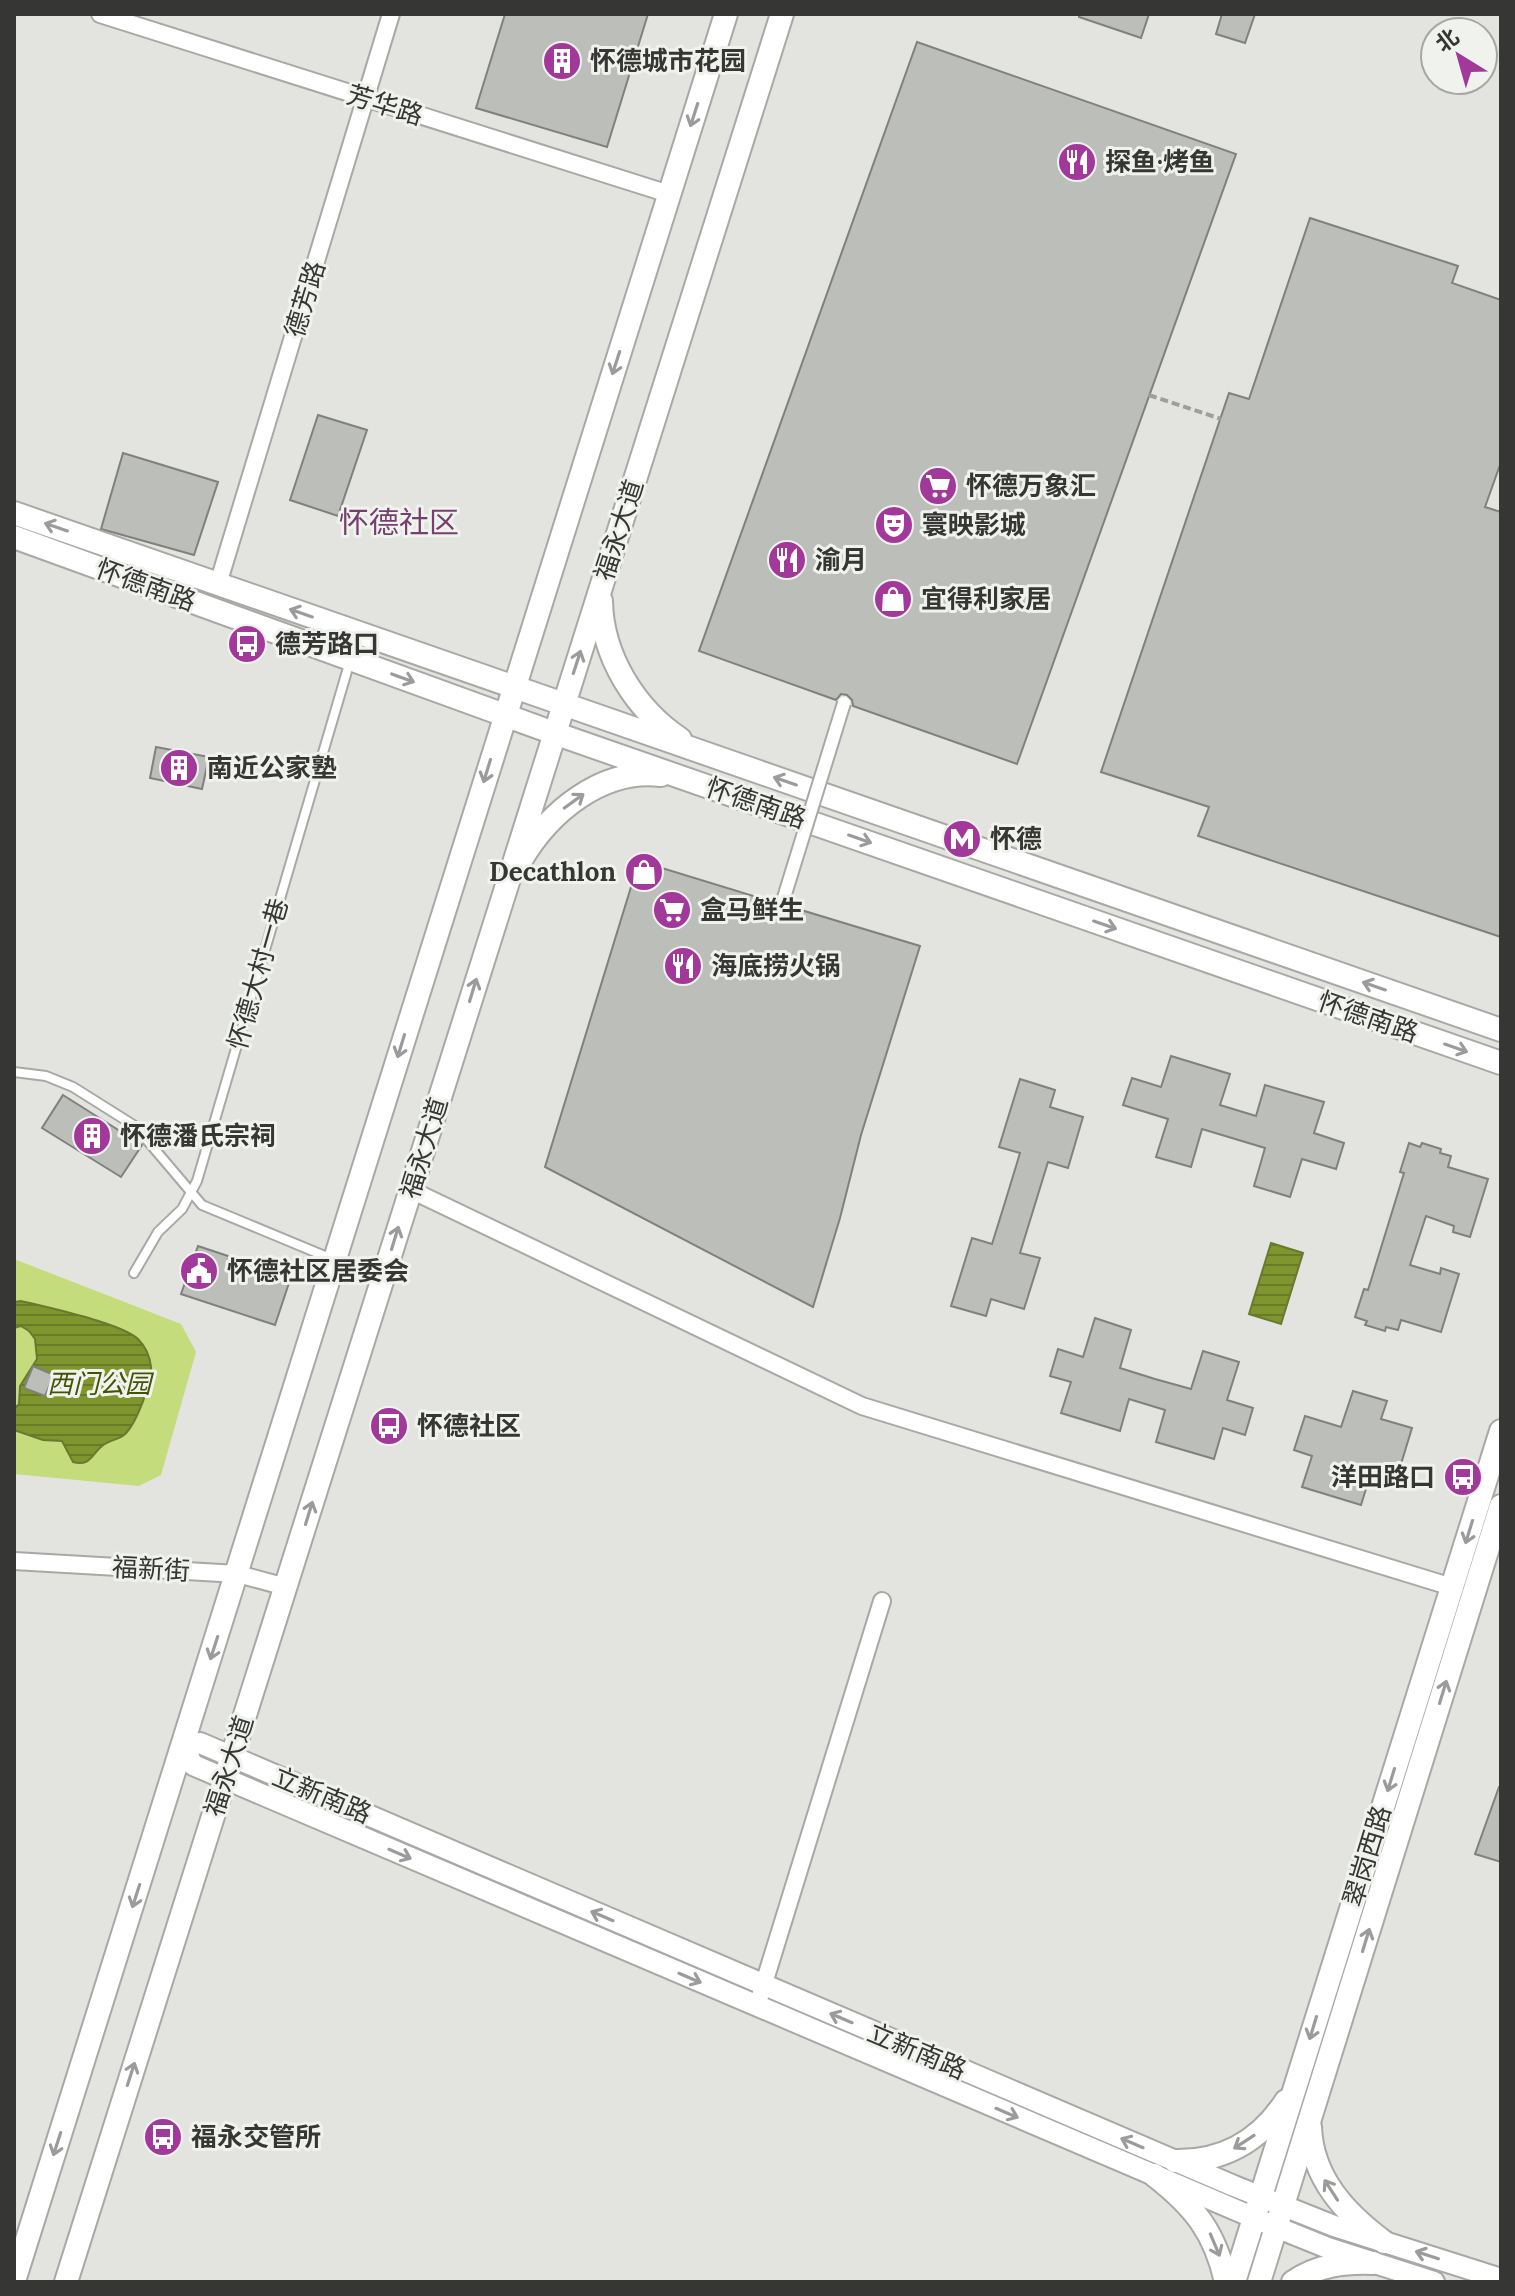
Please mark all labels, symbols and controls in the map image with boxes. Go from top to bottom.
north arrow [1419,16,1499,96]
text: 北 [1430,22,1464,58]
building icon: 怀德城市花园 [541,40,583,82]
place label: 怀德城市花园 [590,44,746,77]
street label: 芳华路 [343,77,427,132]
one-way arrow [686,102,701,127]
restaurant icon: 探鱼·烤鱼 [1056,141,1098,183]
place label: 探鱼·烤鱼 [1105,145,1215,178]
street label: 德芳路 [277,257,332,341]
one-way arrow [608,350,622,375]
supermarket icon: 怀德万象汇 [917,465,959,507]
place label: 怀德万象汇 [966,469,1096,502]
street label: 福永大道 [587,475,650,584]
district label: 怀德社区 [339,503,459,541]
theatre icon: 寰映影城 [873,504,915,546]
place label: 寰映影城 [922,508,1026,541]
one-way arrow [44,519,69,534]
restaurant icon: 渝月 [766,539,808,581]
place label: 渝月 [815,543,867,576]
street label: 怀德南路 [92,551,201,618]
shop icon: 宜得利家居 [872,578,914,620]
place label: 宜得利家居 [921,582,1051,615]
one-way arrow [290,605,314,619]
bus stop icon: 德芳路口 [226,623,268,665]
place label: 德芳路口 [275,627,379,660]
one-way arrow [570,650,585,676]
one-way arrow [390,672,415,686]
building icon: 南近公家塾 [158,747,200,789]
place label: 南近公家塾 [207,751,337,784]
one-way arrow [479,758,493,783]
street label: 怀德南路 [702,770,811,835]
one-way arrow [773,773,798,788]
one-way arrow [563,793,585,809]
metro station icon: 怀德 [941,818,983,860]
place label: 怀德 [990,822,1042,855]
one-way arrow [847,833,872,848]
shop icon: Decathlon [623,851,665,893]
place label: Decathlon [489,855,616,888]
supermarket icon: 盒马鲜生 [651,889,693,931]
place label: 盒马鲜生 [700,893,804,926]
street label: 怀德大村一巷 [220,894,295,1053]
one-way arrow [1092,919,1117,933]
restaurant icon: 海底捞火锅 [662,945,704,987]
place label: 海底捞火锅 [711,949,841,982]
one-way arrow [467,978,482,1003]
one-way arrow [1363,978,1387,992]
street label: 怀德南路 [1314,984,1423,1049]
one-way arrow [393,1033,408,1058]
one-way arrow [1443,1041,1468,1056]
street label: 福永大道 [393,1093,455,1202]
building icon: 怀德潘氏宗祠 [71,1115,113,1157]
place label: 怀德潘氏宗祠 [120,1119,276,1152]
one-way arrow [389,1226,404,1251]
public building icon: 怀德社区居委会 [178,1250,220,1292]
place label: 怀德社区居委会 [227,1254,409,1287]
park label: 西门公园 [47,1367,155,1400]
bus stop icon: 怀德社区 [368,1405,410,1447]
place label: 怀德社区 [417,1409,521,1442]
bus stop icon: 洋田路口 [1442,1456,1484,1498]
place label: 洋田路口 [1331,1460,1435,1493]
one-way arrow [303,1501,317,1526]
one-way arrow [1461,1518,1476,1544]
street label: 福新街 [111,1550,191,1587]
one-way arrow [206,1635,220,1660]
one-way arrow [1437,1680,1451,1705]
street label: 福永大道 [197,1711,260,1820]
street label: 立新南路 [268,1759,377,1830]
one-way arrow [1383,1766,1398,1792]
street label: 翠岗西路 [1336,1801,1398,1910]
one-way arrow [387,1847,412,1862]
one-way arrow [128,1883,142,1908]
one-way arrow [590,1907,615,1922]
one-way arrow [1359,1928,1374,1953]
one-way arrow [678,1971,702,1986]
one-way arrow [829,2010,854,2025]
street label: 立新南路 [863,2015,972,2086]
one-way arrow [1305,2015,1320,2040]
one-way arrow [125,2062,140,2087]
one-way arrow [994,2106,1019,2121]
bus stop icon: 福永交管所 [142,2116,184,2158]
place label: 福永交管所 [191,2120,321,2153]
one-way arrow [49,2131,64,2156]
one-way arrow [1120,2134,1145,2149]
one-way arrow [1233,2134,1255,2151]
one-way arrow [1322,2179,1339,2201]
one-way arrow [1208,2233,1223,2257]
one-way arrow [1414,2247,1439,2262]

